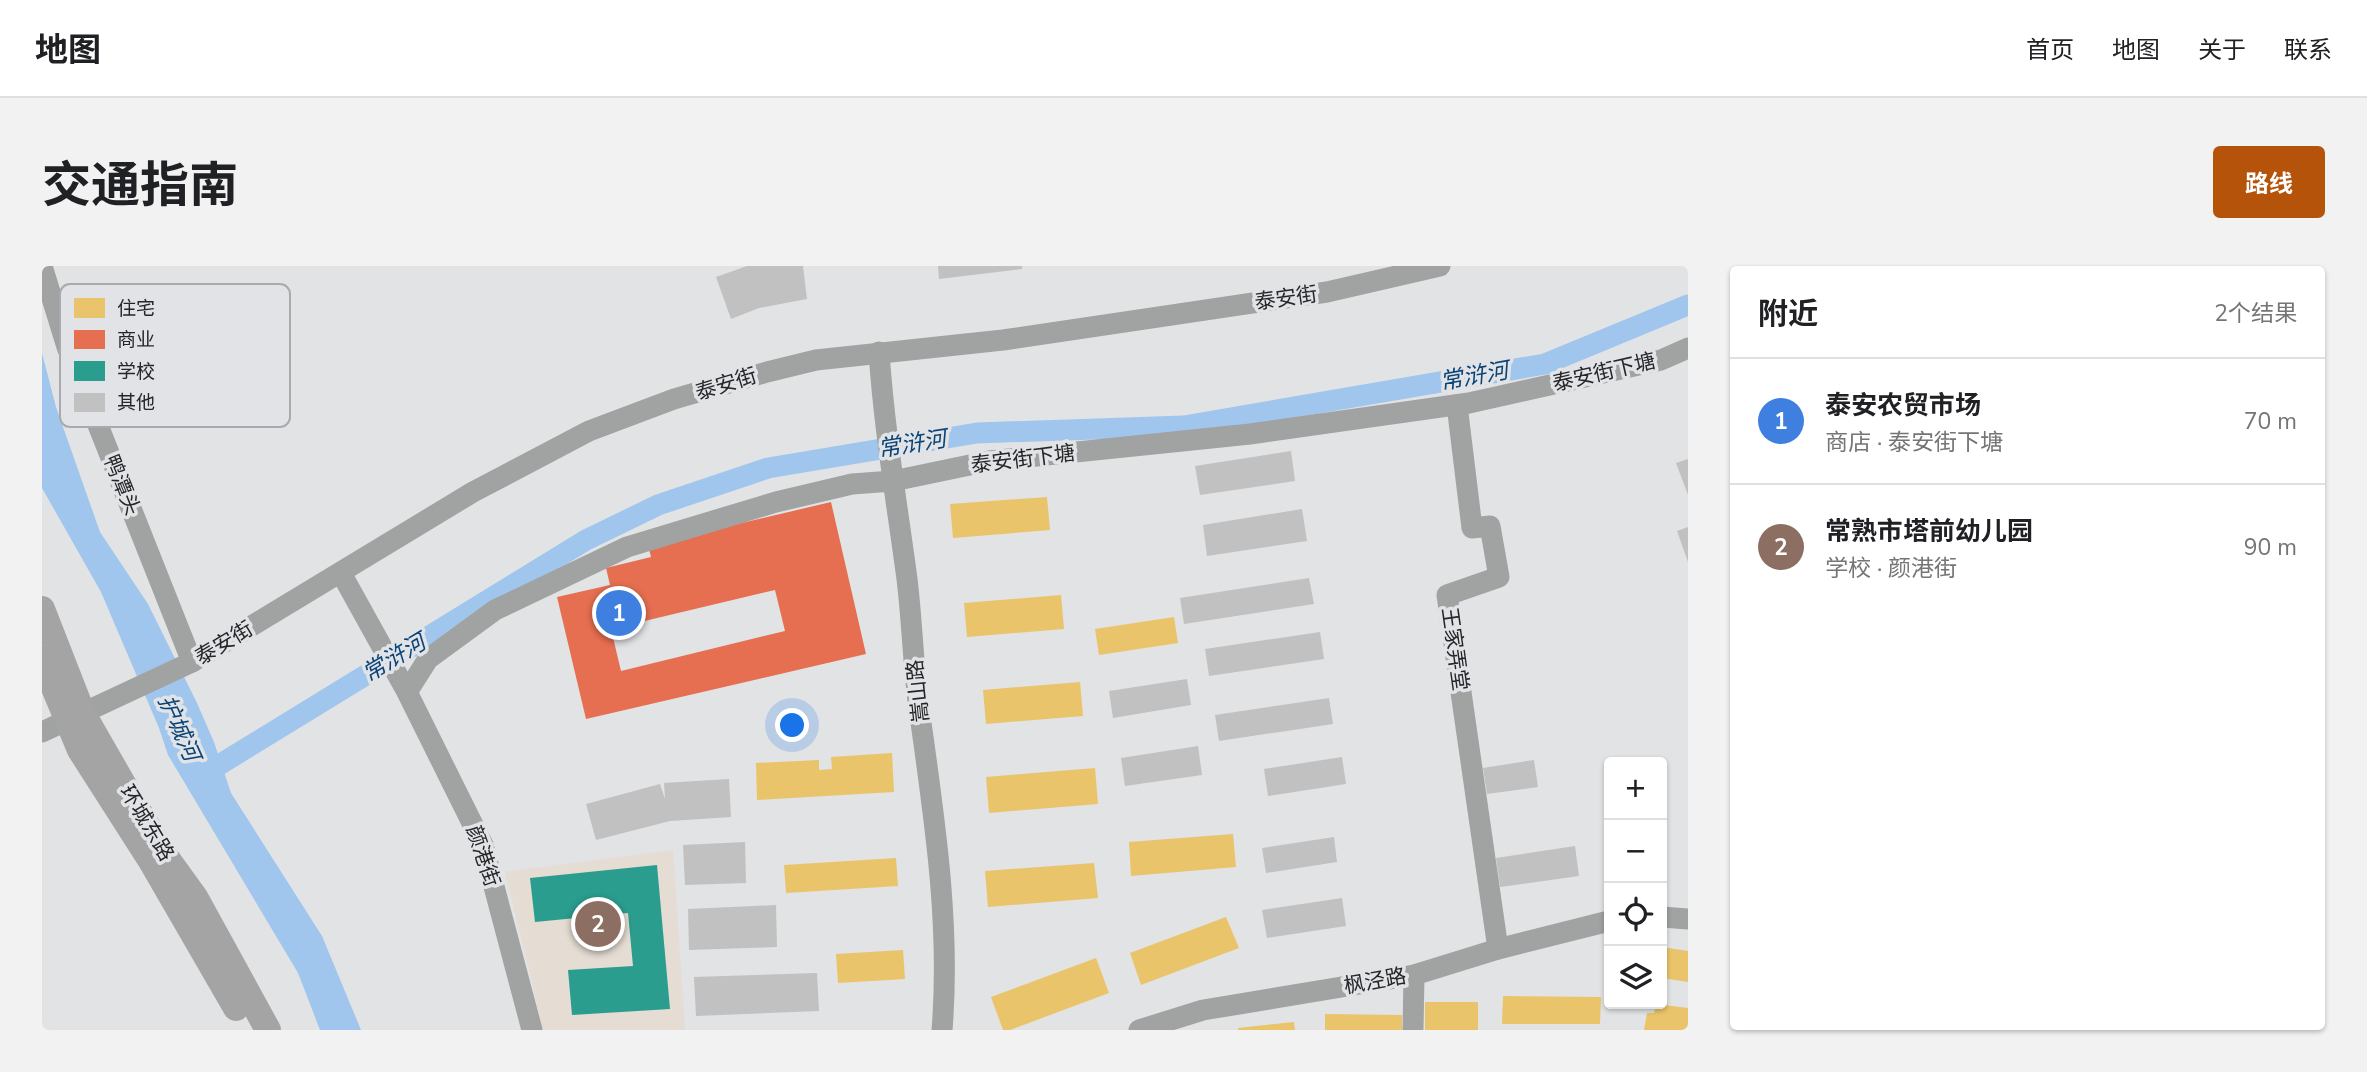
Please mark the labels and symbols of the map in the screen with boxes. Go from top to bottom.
street label: 泰安街 [1253,280,1319,316]
legend [60,284,290,427]
text: 住宅 [117,296,155,322]
text: 商业 [117,327,155,353]
street label: 泰安街下塘 [1550,347,1658,397]
water label: 常浒河 [1437,354,1515,397]
text: 学校 [117,359,155,385]
street label: 泰安街 [692,361,760,407]
text: 其他 [117,390,155,416]
water label: 常浒河 [876,423,952,465]
street label: 泰安街下塘 [969,439,1077,479]
street label: 鸭潭头 [97,451,147,519]
pin: 1 [596,587,642,639]
street label: 王家弄堂 [1435,605,1475,693]
street label: 泰安街 [190,615,258,671]
water label: 常浒河 [356,625,435,689]
street label: 嵩山路 [901,658,935,724]
water label: 护城河 [151,690,209,769]
your location [775,708,809,742]
street label: 环城东路 [113,780,181,866]
street label: 颜港街 [460,822,506,890]
pin: 2 [575,898,621,950]
street label: 枫泾路 [1342,962,1408,1000]

